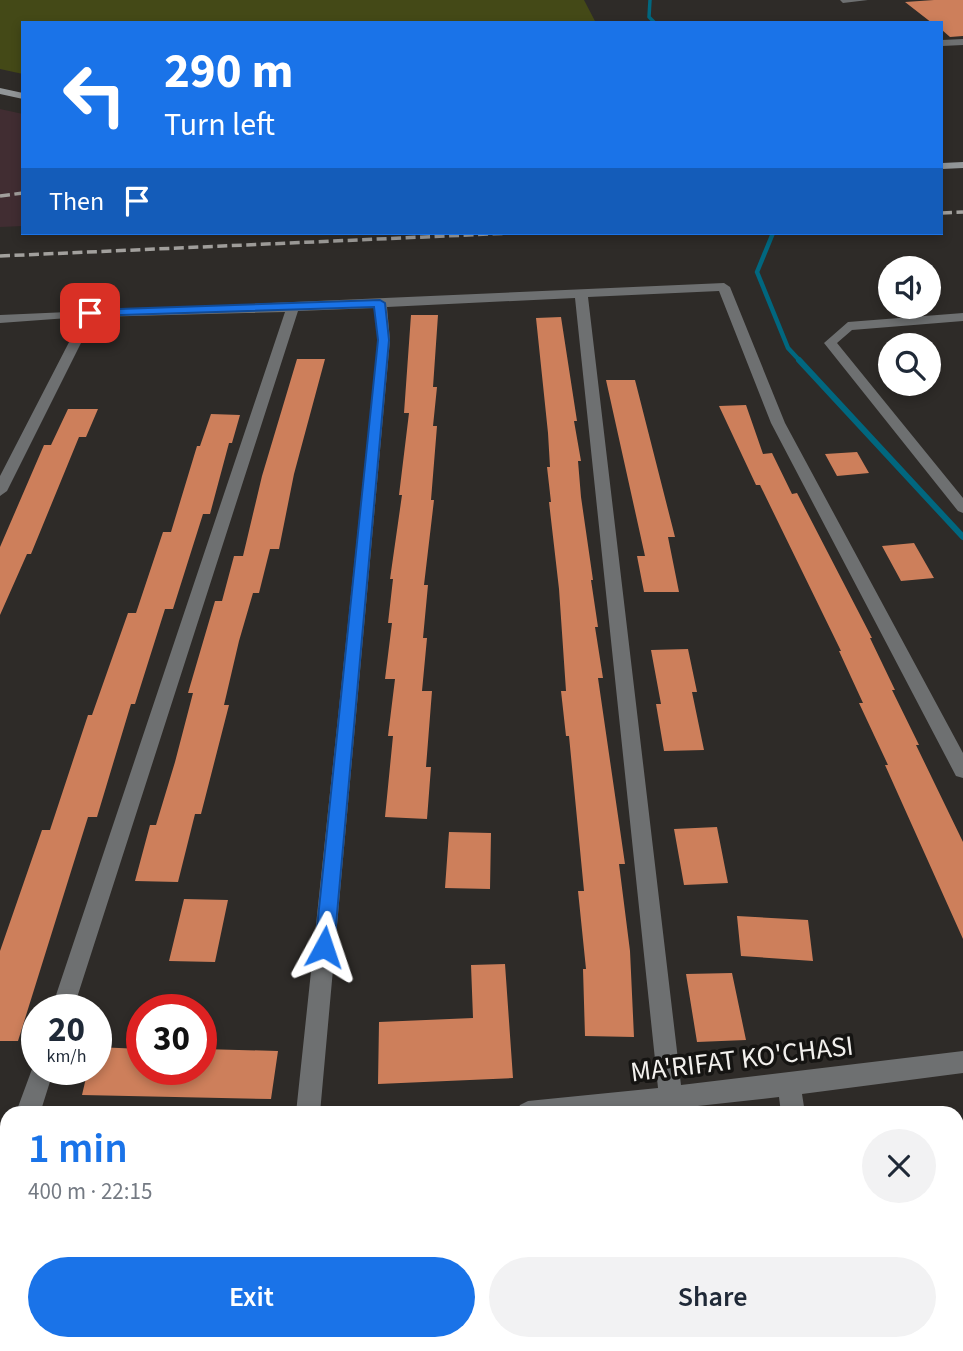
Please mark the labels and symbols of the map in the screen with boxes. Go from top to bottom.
pin [60,283,120,343]
position arrow [287,910,361,984]
speed limit sign: 30 [126,994,217,1085]
street label: MA'RIFAT KO'CHASI [628,1025,856,1093]

